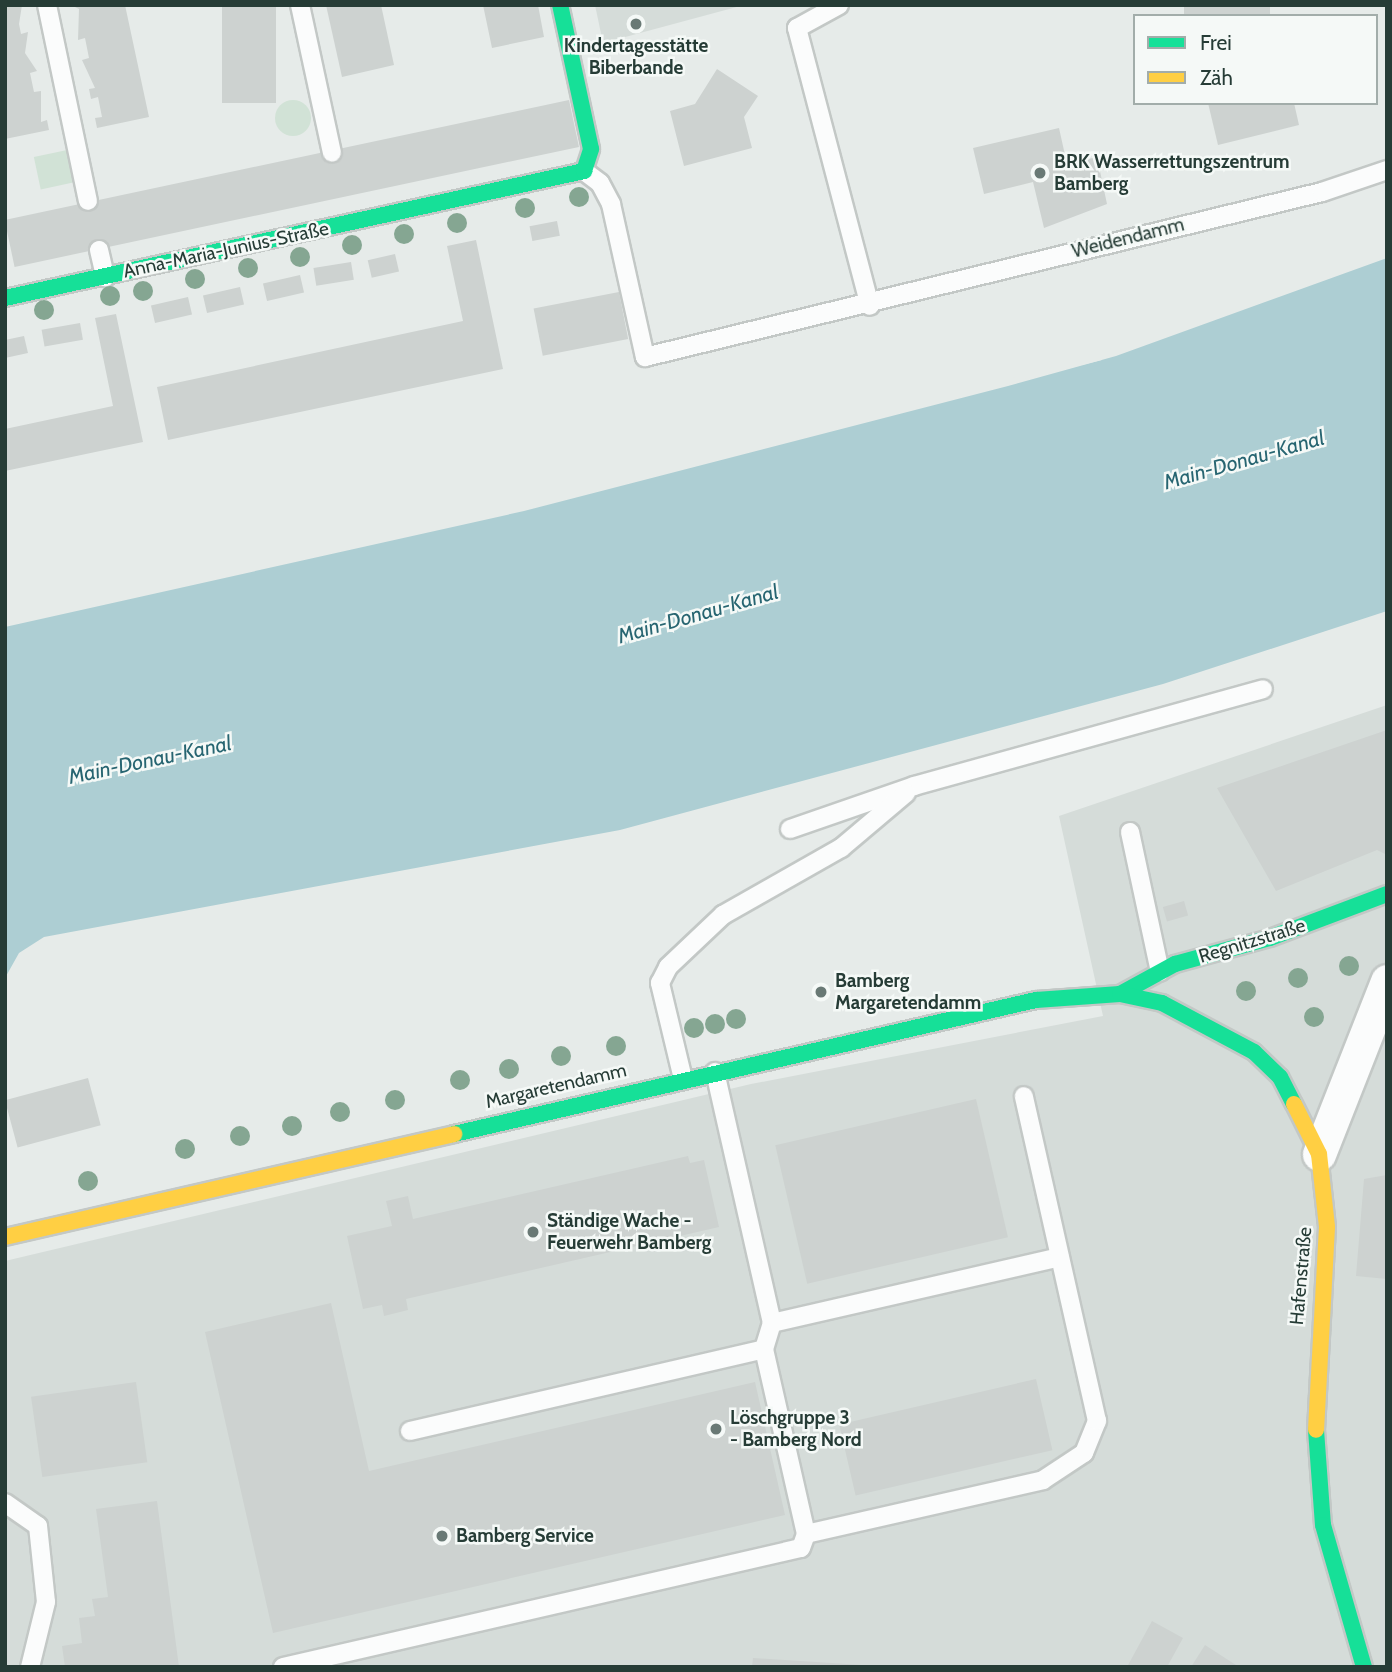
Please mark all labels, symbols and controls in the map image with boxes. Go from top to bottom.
legend [1133,14,1378,105]
marker: Kindertagesstätte Biberbande [628,16,644,32]
text: Frei [1200,30,1232,55]
place label: Kindertagesstätte Biberbande [564,35,708,79]
text: Zäh [1200,65,1233,90]
place label: BRK Wasserrettungszentrum Bamberg [1054,151,1289,195]
marker: BRK Wasserrettungszentrum Bamberg [1032,165,1048,181]
street label: Weidendamm [1070,213,1186,263]
street label: Anna-Maria-Junius-Straße [121,217,331,283]
water label: Main-Donau-Kanal [1161,425,1327,495]
water label: Main-Donau-Kanal [615,579,781,649]
water label: Main-Donau-Kanal [66,730,234,790]
street label: Regnitzstraße [1196,914,1308,968]
place label: Bamberg Margaretendamm [835,970,981,1014]
marker: Bamberg Margaretendamm [813,984,829,1000]
street label: Margaretendamm [483,1059,629,1113]
place label: Ständige Wache - Feuerwehr Bamberg [547,1210,711,1254]
marker: Ständige Wache - Feuerwehr Bamberg [525,1224,541,1240]
street label: Hafenstraße [1285,1226,1317,1326]
place label: Löschgruppe 3 - Bamberg Nord [730,1407,862,1451]
marker: Löschgruppe 3 - Bamberg Nord [708,1421,724,1437]
place label: Bamberg Service [456,1525,594,1547]
marker: Bamberg Service [434,1528,450,1544]

